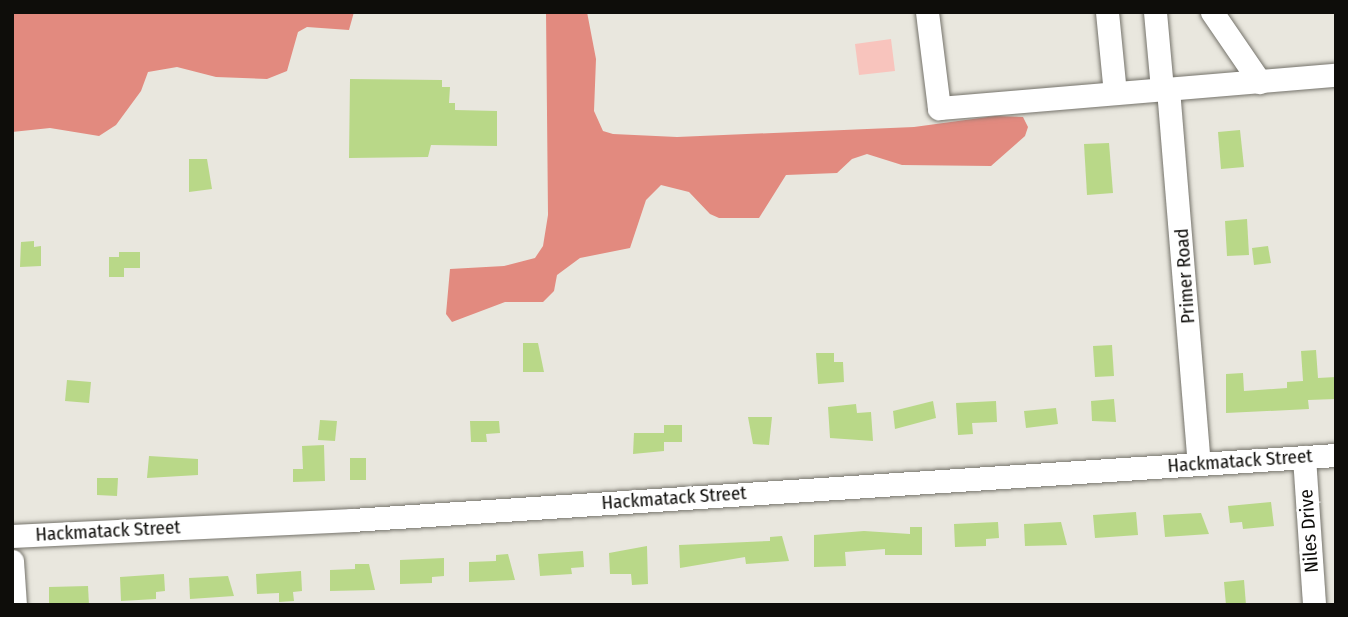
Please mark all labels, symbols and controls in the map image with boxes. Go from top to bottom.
street label: Primer Road [1170,228,1200,324]
street label: Hackmatack Street [1167,445,1313,477]
street label: Hackmatack Street [601,482,747,514]
street label: Niles Drive [1295,489,1323,573]
street label: Hackmatack Street [35,516,181,546]

